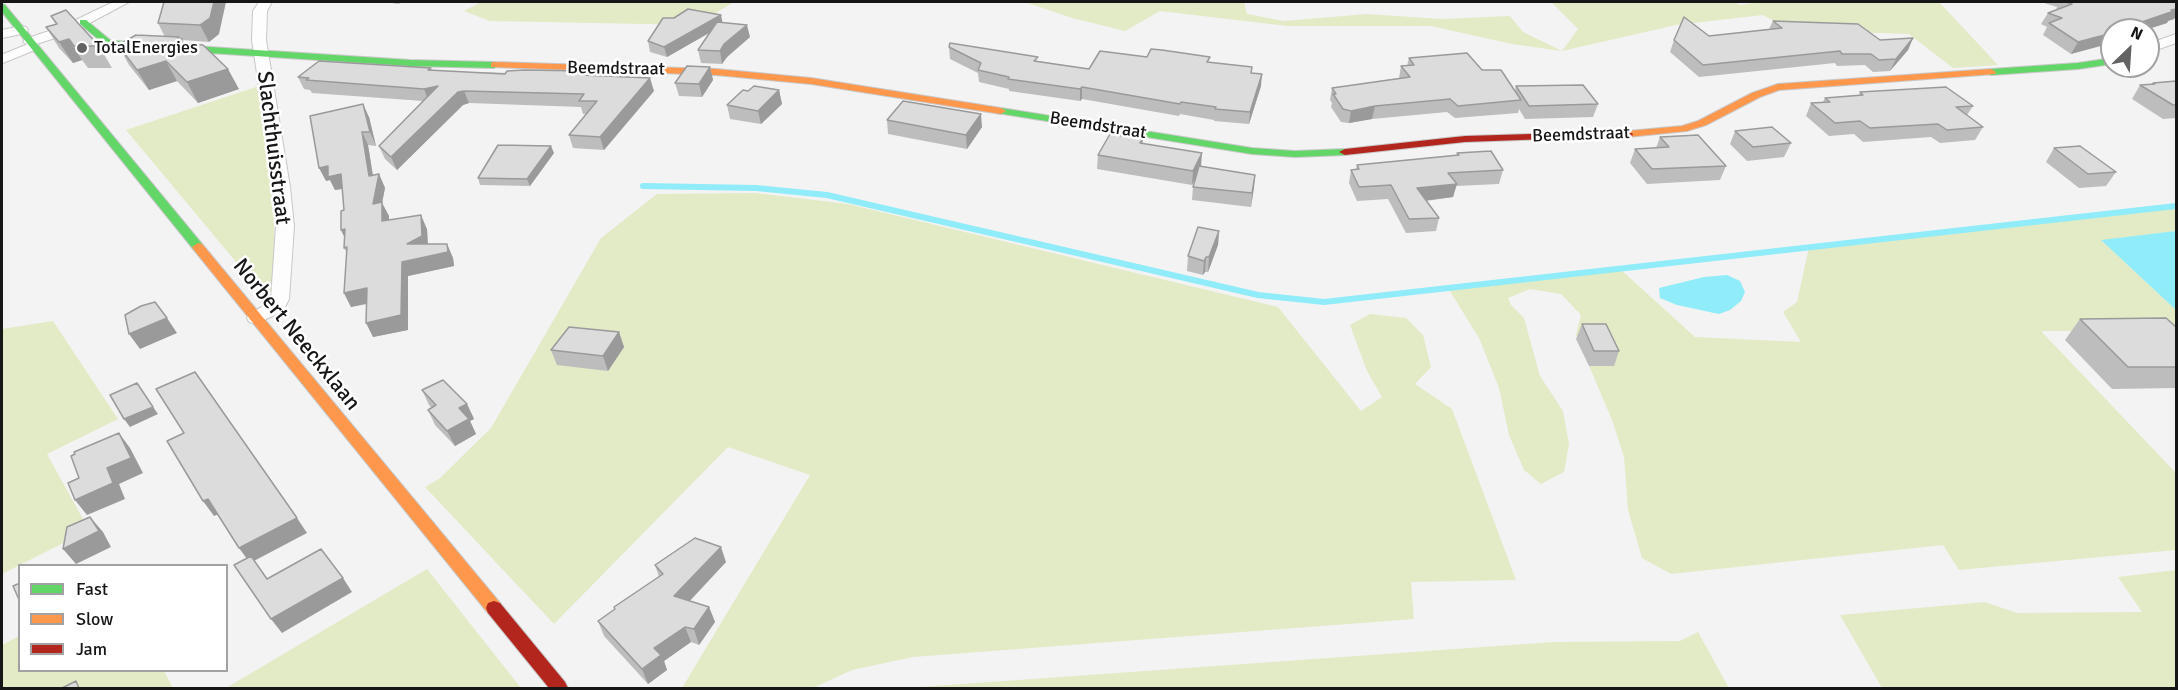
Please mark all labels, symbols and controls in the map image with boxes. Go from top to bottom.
north arrow [2100,18,2160,78]
text: N [2127,22,2146,45]
place label: TotalEnergies [94,37,198,59]
marker: TotalEnergies [75,41,89,55]
street label: Beemdstraat [567,57,665,81]
street label: Slachthuisstraat [250,70,296,226]
street label: Beemdstraat [1048,108,1148,144]
street label: Beemdstraat [1532,122,1630,148]
street label: Norbert Neeckxlaan [227,254,365,416]
legend [18,564,228,672]
text: Fast [76,578,108,600]
text: Slow [76,608,113,630]
text: Jam [76,638,107,660]

